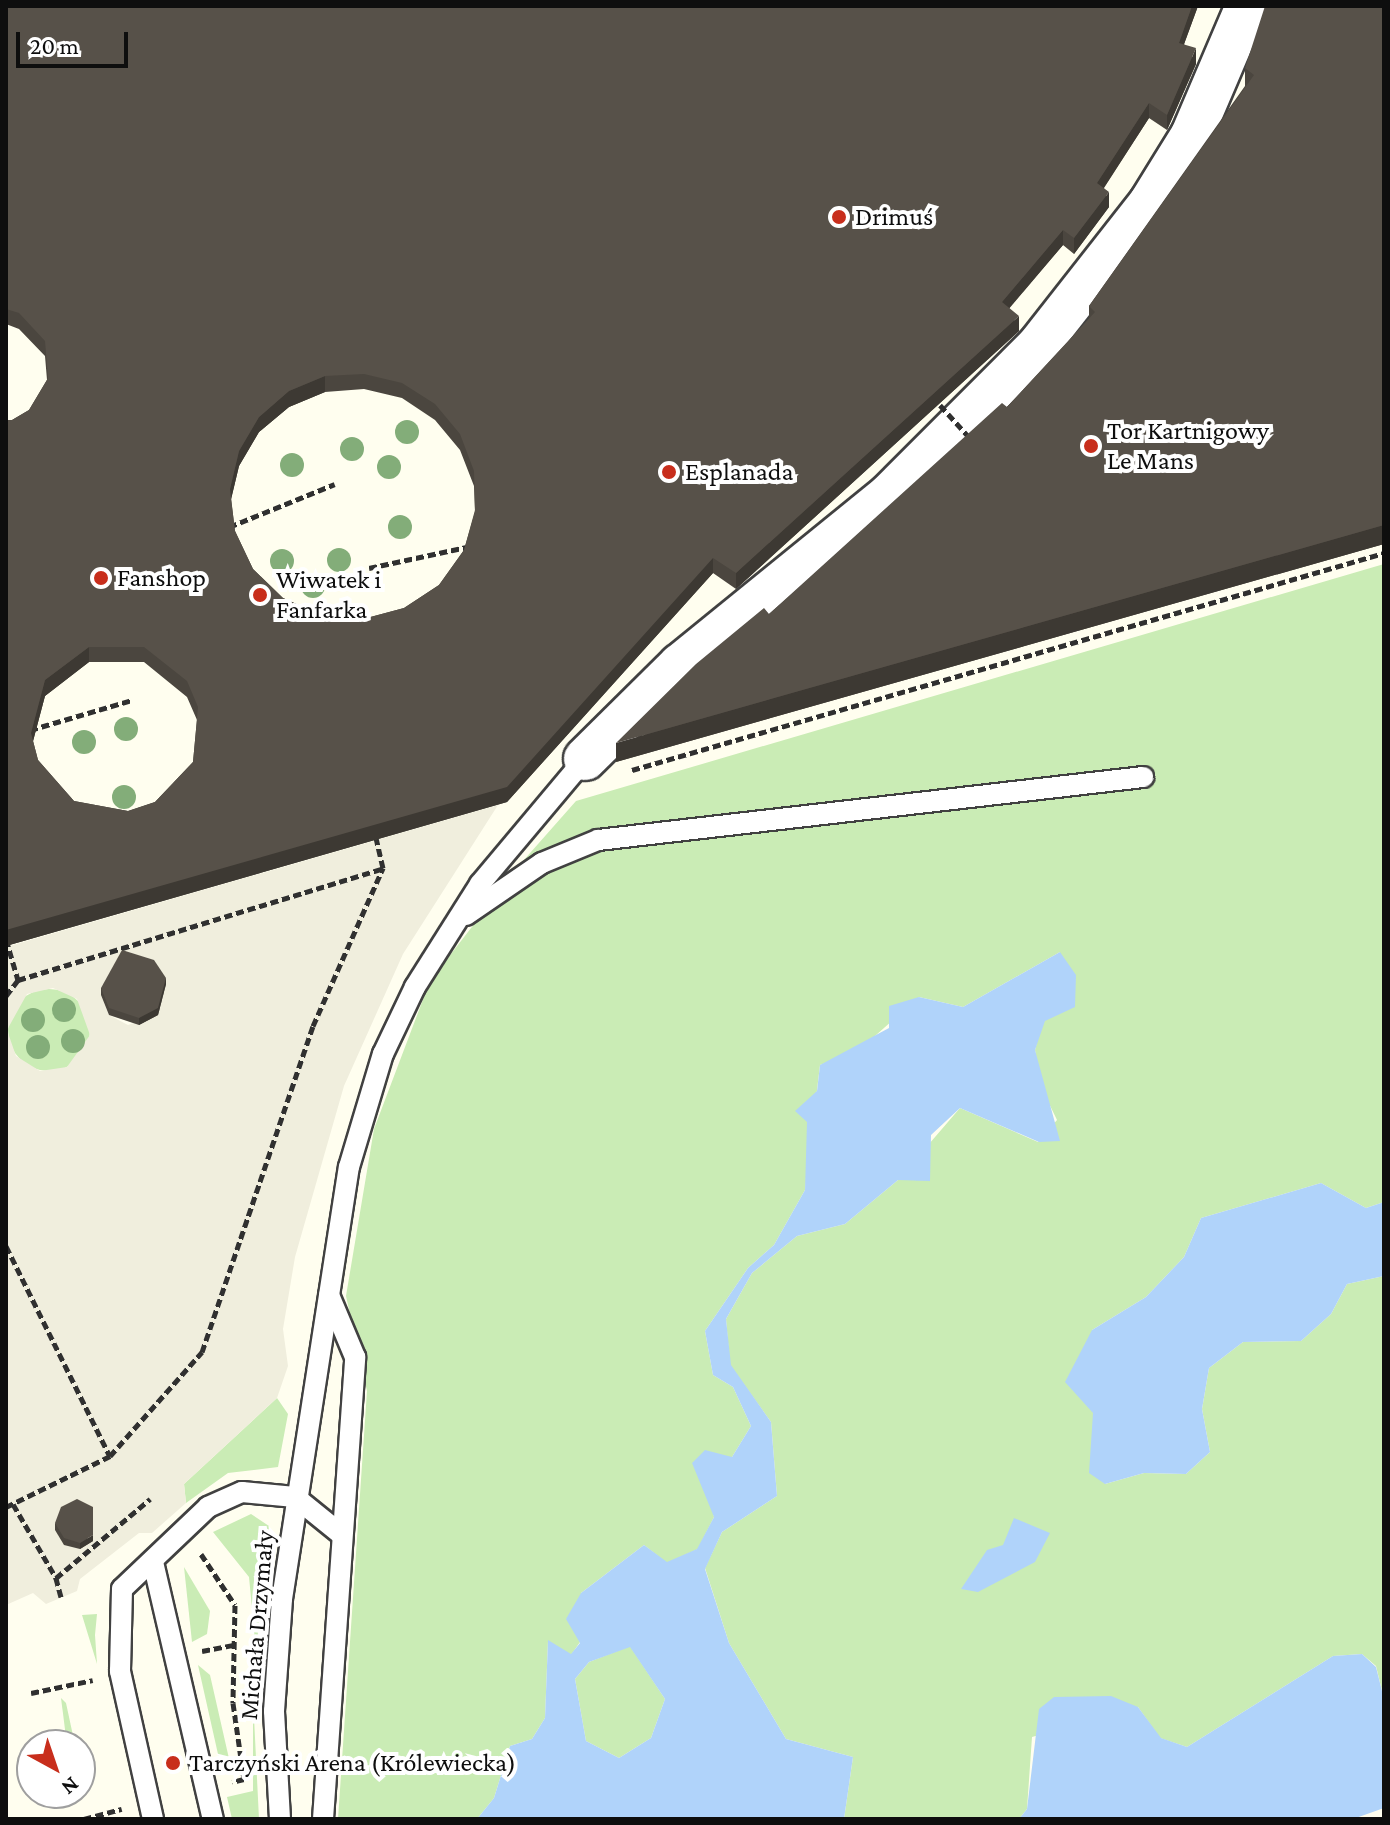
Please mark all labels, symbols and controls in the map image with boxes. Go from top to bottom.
scale bar [20,16,132,66]
text: 20 m [30,32,79,59]
place label: Drimuś [855,201,933,233]
marker: Drimuś [830,208,848,226]
place label: Tor Kartnigowy Le Mans [1107,415,1269,476]
marker: Tor Kartnigowy Le Mans [1082,437,1100,455]
place label: Esplanada [685,456,794,488]
marker: Esplanada [660,463,678,481]
place label: Fanshop [117,562,206,594]
place label: Wiwatek i Fanfarka [276,564,381,626]
marker: Fanshop [92,569,110,587]
marker: Wiwatek i Fanfarka [251,586,269,604]
street label: Michała Drzymały [233,1529,281,1721]
north arrow [16,1729,96,1809]
place label: Tarczyński Arena (Królewiecka) [189,1747,516,1779]
marker: Tarczyński Arena (Królewiecka) [164,1754,182,1772]
text: N [57,1772,84,1801]

